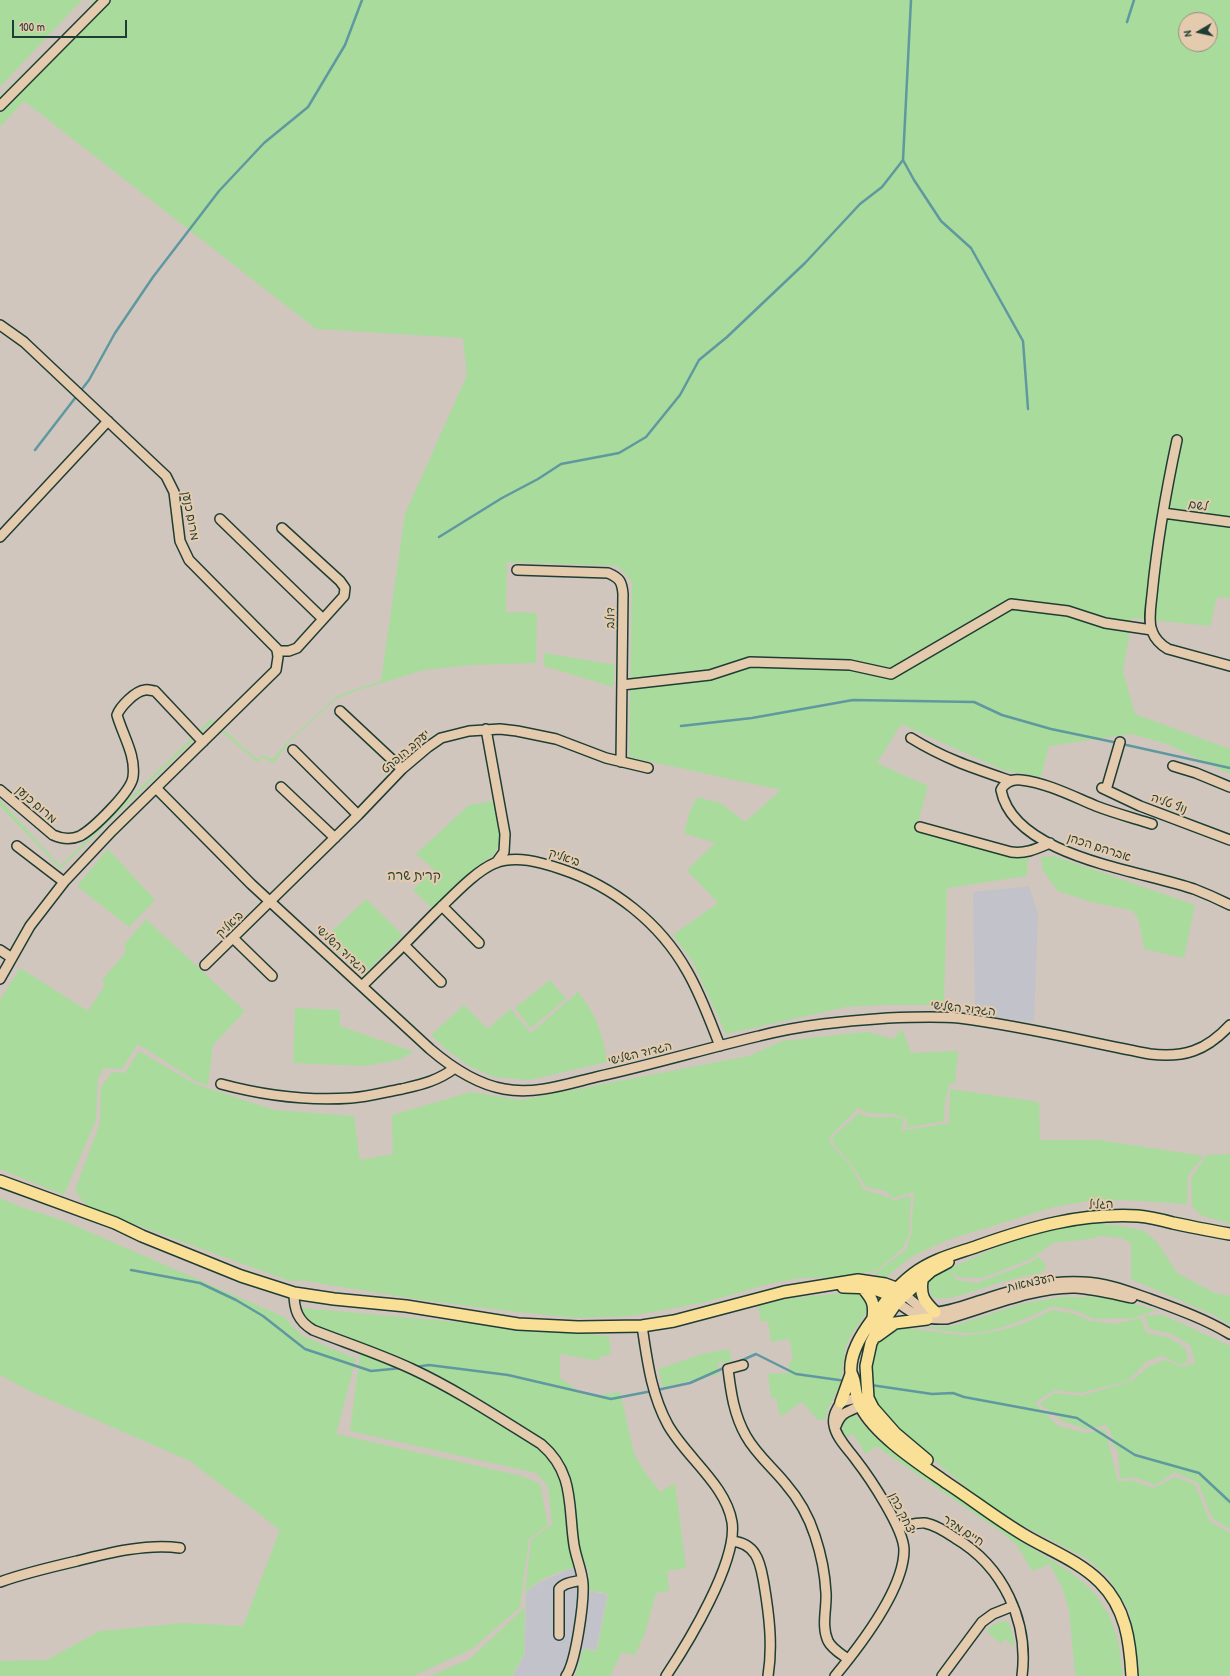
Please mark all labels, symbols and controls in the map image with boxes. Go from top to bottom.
scale bar [14,12,129,38]
north arrow [1178,12,1218,52]
text: 100 m [19,18,45,35]
text: N [1180,30,1195,38]
street label: מרום כנען [178,490,202,542]
street label: לשם [1187,497,1209,515]
street label: דולב [604,607,618,629]
street label: יעקב הופרט [379,727,433,777]
street label: מרום כנען [12,783,60,827]
street label: נוף טליה [1149,791,1189,817]
street label: אברהם הכהן [1065,831,1133,865]
street label: ביאליק [546,846,582,870]
district label: קרית שרה [387,869,441,885]
street label: ביאליק [213,909,247,941]
street label: הגדוד השלישי [312,922,370,978]
street label: הגדוד השלישי [930,998,996,1020]
street label: הגדוד השלישי [606,1039,674,1069]
street label: הגליל [1088,1197,1114,1213]
street label: העצמאות [1006,1270,1056,1296]
street label: יצחק כהן [886,1490,918,1538]
street label: חיים מדר [939,1512,987,1550]

